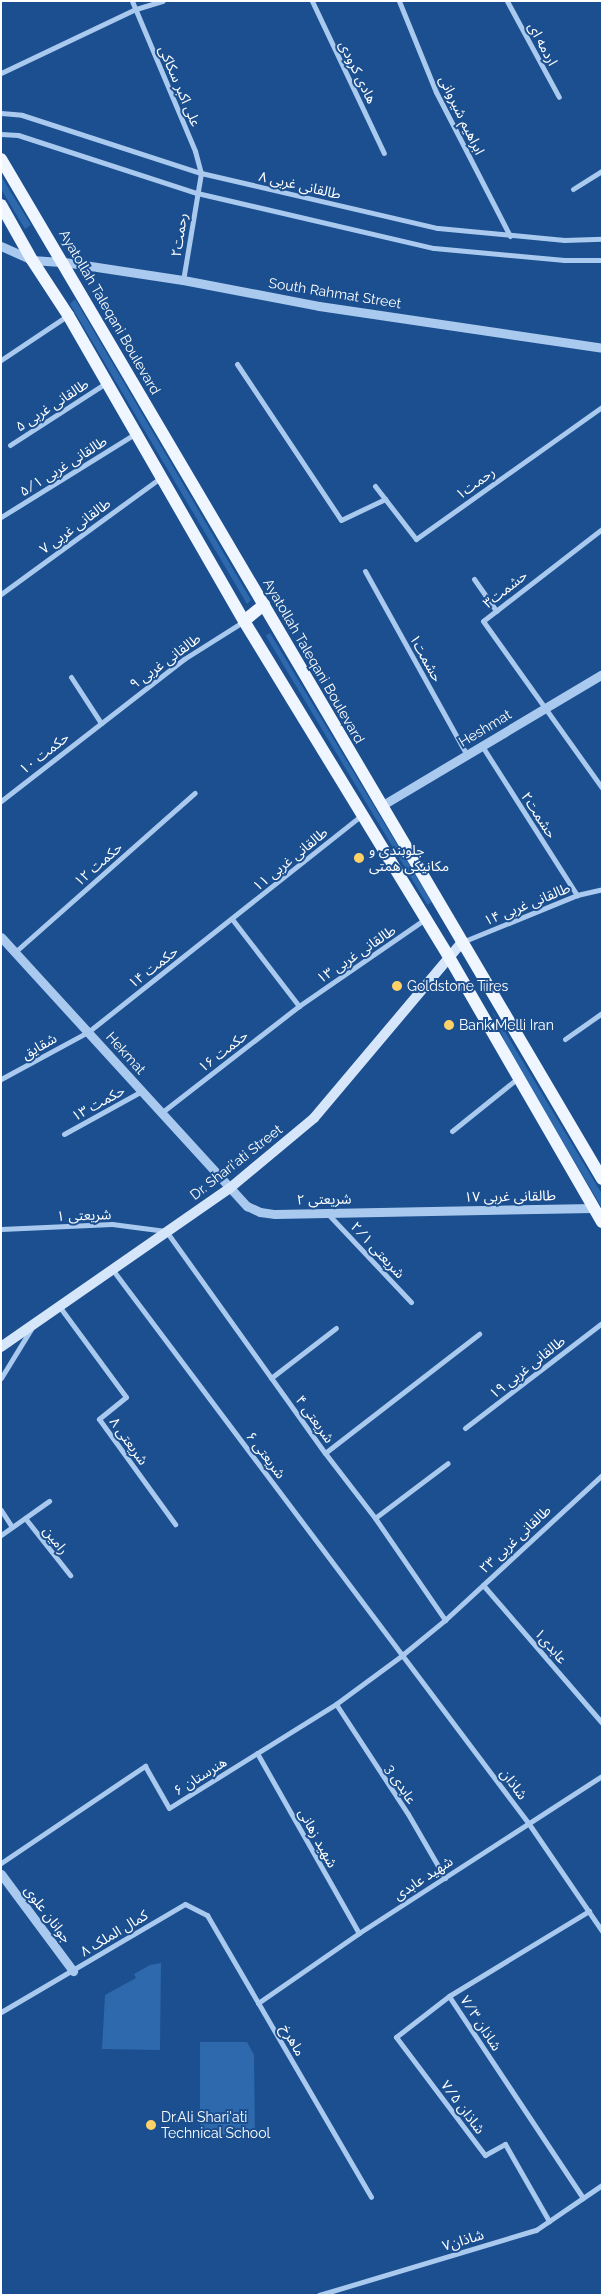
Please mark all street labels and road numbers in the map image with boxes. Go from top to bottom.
street label: اردمه ای [525,20,561,68]
street label: هادی کرودی [336,38,380,106]
street label: علی اکبر سکاکی [155,43,205,129]
street label: ابراهیم شیروانی [436,73,488,157]
street label: طالقانی غربی ۸ [257,167,343,203]
street label: رحمت۲ [167,212,191,258]
street label: Ayatollah Taleqani Boulevard [56,227,164,397]
street label: South Rahmat Street [268,274,402,312]
street label: طالقانی غربی ۵ [12,375,92,435]
street label: طالقانی غربی ۵/۱ [16,432,110,500]
street label: رحمت۱ [452,463,498,503]
street label: طالقانی غربی ۷ [36,495,114,557]
street label: حشمت۳ [480,567,530,611]
street label: Ayatollah Taleqani Boulevard [260,576,368,746]
street label: طالقانی غربی ۹ [126,630,204,692]
street label: حشمت۱ [406,631,446,685]
street label: Heshmat [456,706,514,750]
street label: حکمت ۱۰ [16,728,72,778]
street label: حشمت۲ [518,789,560,841]
street label: طالقانی غربی ۱۱ [249,824,331,894]
street label: حکمت ۱۲ [70,839,126,889]
street label: طالقانی غربی ۱۴ [481,879,573,929]
street label: طالقانی غربی ۱۳ [313,921,399,987]
street label: حکمت ۱۴ [125,942,181,992]
street label: حکمت ۱۶ [195,1026,251,1076]
street label: Hekmat [103,1028,149,1078]
street label: شقایق [19,1030,59,1062]
street label: حکمت ۱۳ [68,1082,128,1124]
street label: Dr. Shari'ati Street [187,1121,285,1203]
street label: طالقانی غربی ۱۷ [464,1187,556,1205]
street label: شریعتی ۲ [297,1190,351,1208]
street label: شریعتی ۱ [56,1206,112,1224]
street label: شریعتی ۲/۱ [348,1218,408,1282]
street label: طالقانی غربی ۱۹ [486,1332,568,1402]
street label: شریعتی ۴ [292,1392,338,1446]
street label: شریعتی ۸ [106,1414,152,1468]
street label: شریعتی ۶ [243,1428,289,1482]
street label: طالقانی غربی ۲۳ [476,1502,554,1576]
street label: رامین [40,1523,72,1557]
street label: عابدی۱ [531,1625,571,1667]
street label: هنرستان ۶ [170,1753,230,1799]
street label: عابدی 3 [382,1761,420,1807]
street label: شاذان [497,1765,531,1803]
street label: شهید زهانی [295,1805,341,1871]
street label: شهید عابدی [390,1853,456,1903]
street label: جوانان علوی [21,1882,75,1946]
street label: کمال الملک ۸ [77,1906,151,1960]
street label: شاذان ۷/۳ [457,1992,505,2054]
street label: ماهرخ [277,2021,309,2059]
street label: شاذان ۷/۵ [437,2077,489,2137]
street label: شاذان۷ [440,2226,486,2254]

